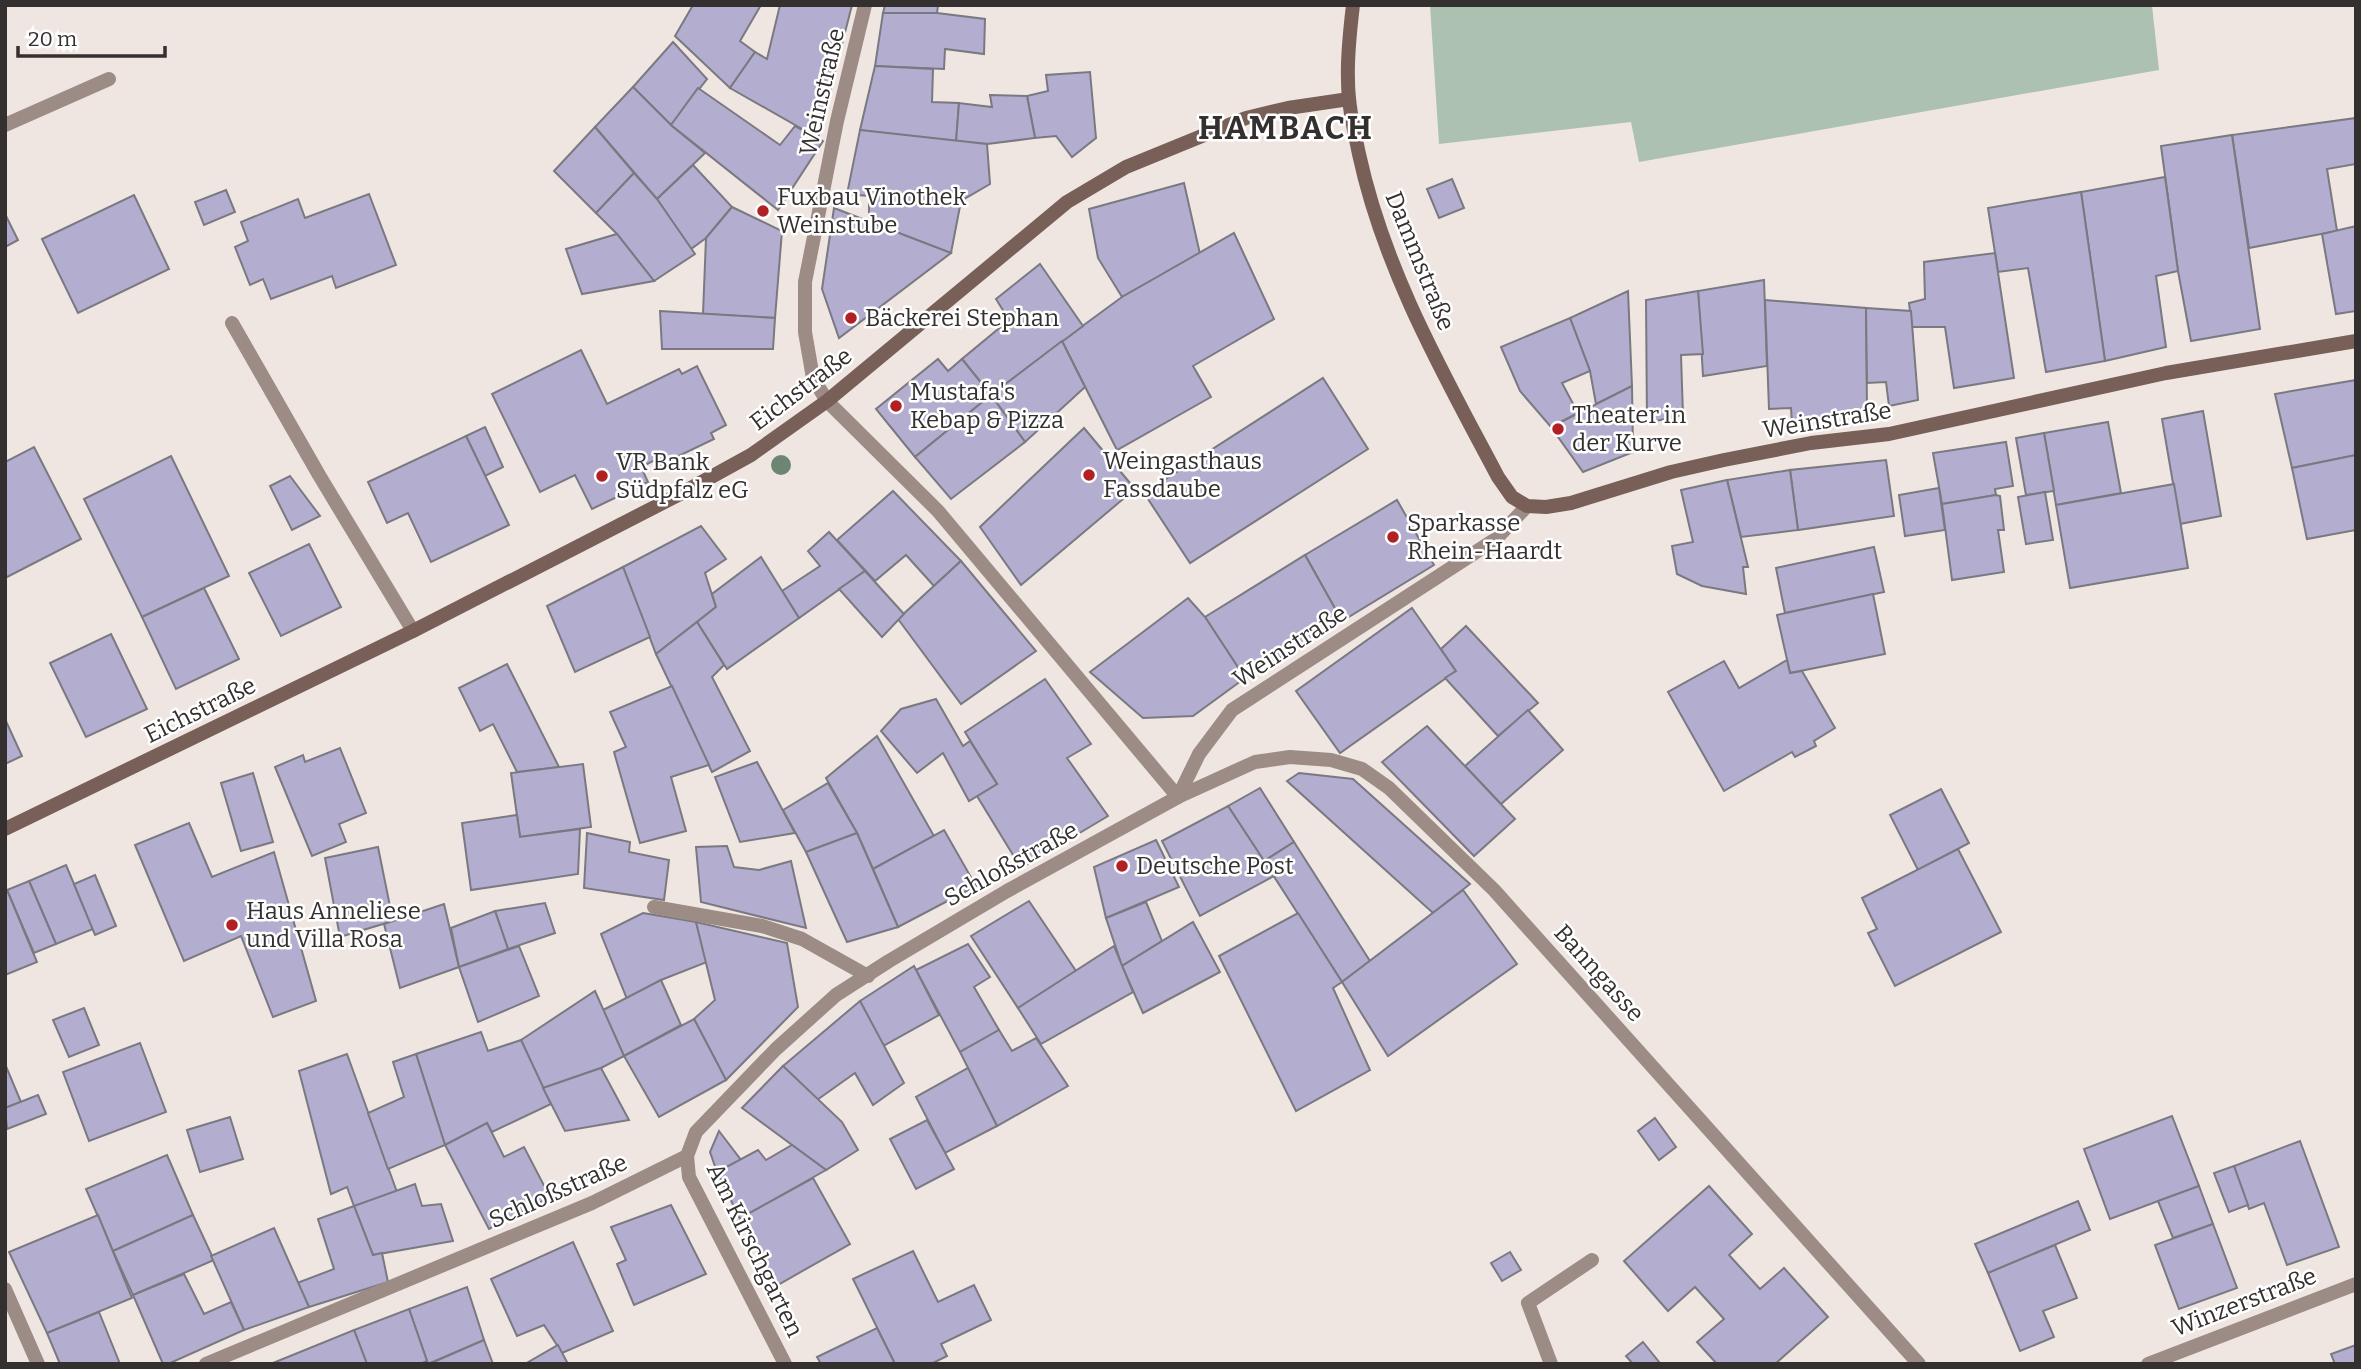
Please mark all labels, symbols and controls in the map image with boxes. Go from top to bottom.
scale bar [18,14,164,58]
text: 20 m [28,26,77,52]
street label: Weinstraße [794,26,850,158]
district label: HAMBACH [1198,109,1374,147]
place label: Fuxbau Vinothek Weinstube [777,183,967,239]
street label: Dammstraße [1379,187,1461,335]
marker: Fuxbau Vinothek Weinstube [755,203,771,219]
place label: Bäckerei Stephan [865,304,1059,332]
marker: Bäckerei Stephan [843,310,859,326]
street label: Eichstraße [745,342,857,436]
place label: Mustafa's Kebap & Pizza [910,378,1064,434]
street label: Weinstraße [1761,396,1893,444]
marker: Mustafa's Kebap & Pizza [888,398,904,414]
place label: Theater in der Kurve [1572,401,1686,457]
marker: Theater in der Kurve [1550,421,1566,437]
place label: Weingasthaus Fassdaube [1103,447,1262,503]
place label: VR Bank Südpfalz eG [616,448,749,504]
marker: Weingasthaus Fassdaube [1081,467,1097,483]
marker: VR Bank Südpfalz eG [594,468,610,484]
place label: Sparkasse Rhein-Haardt [1407,509,1562,565]
marker: Sparkasse Rhein-Haardt [1385,529,1401,545]
street label: Weinstraße [1228,599,1352,693]
street label: Eichstraße [140,671,260,749]
street label: Schloßstraße [939,816,1083,912]
place label: Deutsche Post [1136,852,1294,880]
marker: Deutsche Post [1114,858,1130,874]
place label: Haus Anneliese und Villa Rosa [246,897,421,953]
marker: Haus Anneliese und Villa Rosa [224,917,240,933]
street label: Banngasse [1548,919,1650,1027]
street label: Schloßstraße [484,1148,632,1234]
street label: Am Kirschgarten [701,1158,809,1342]
street label: Winzerstraße [2168,1262,2320,1342]

